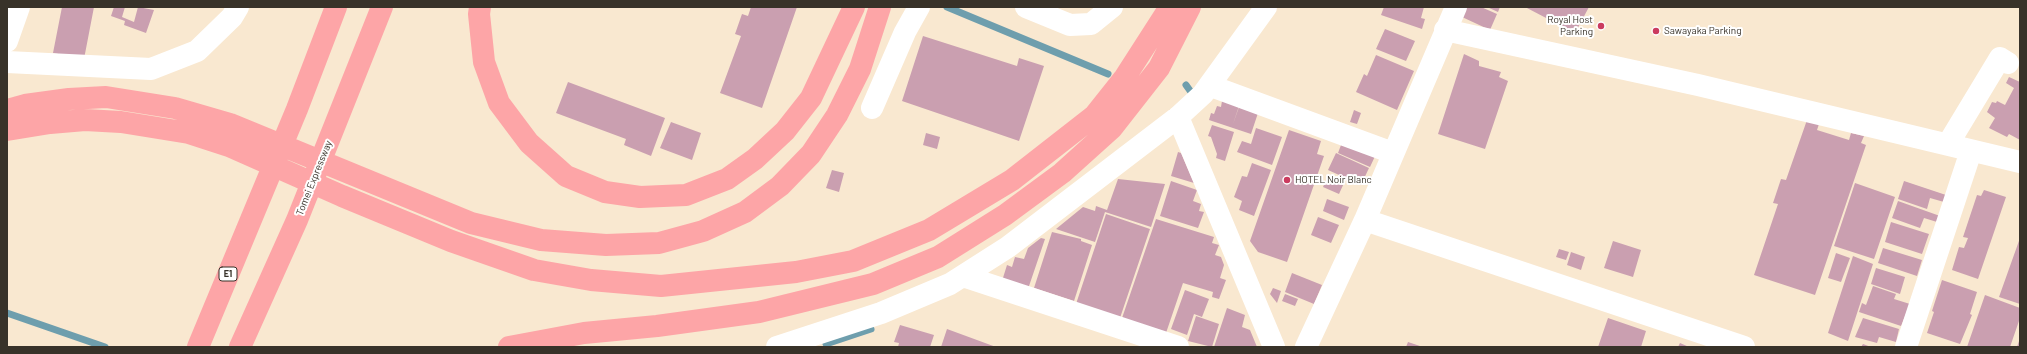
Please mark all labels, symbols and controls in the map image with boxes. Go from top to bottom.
place label: Royal Host Parking [1547,14,1593,38]
marker: Royal Host Parking [1596,21,1606,31]
place label: Sawayaka Parking [1664,25,1742,37]
marker: Sawayaka Parking [1651,26,1661,36]
street label: Tomei Expressway [294,139,334,217]
place label: HOTEL Noir Blanc [1295,174,1372,186]
marker: HOTEL Noir Blanc [1282,175,1292,185]
road number: E1 [219,267,237,281]

